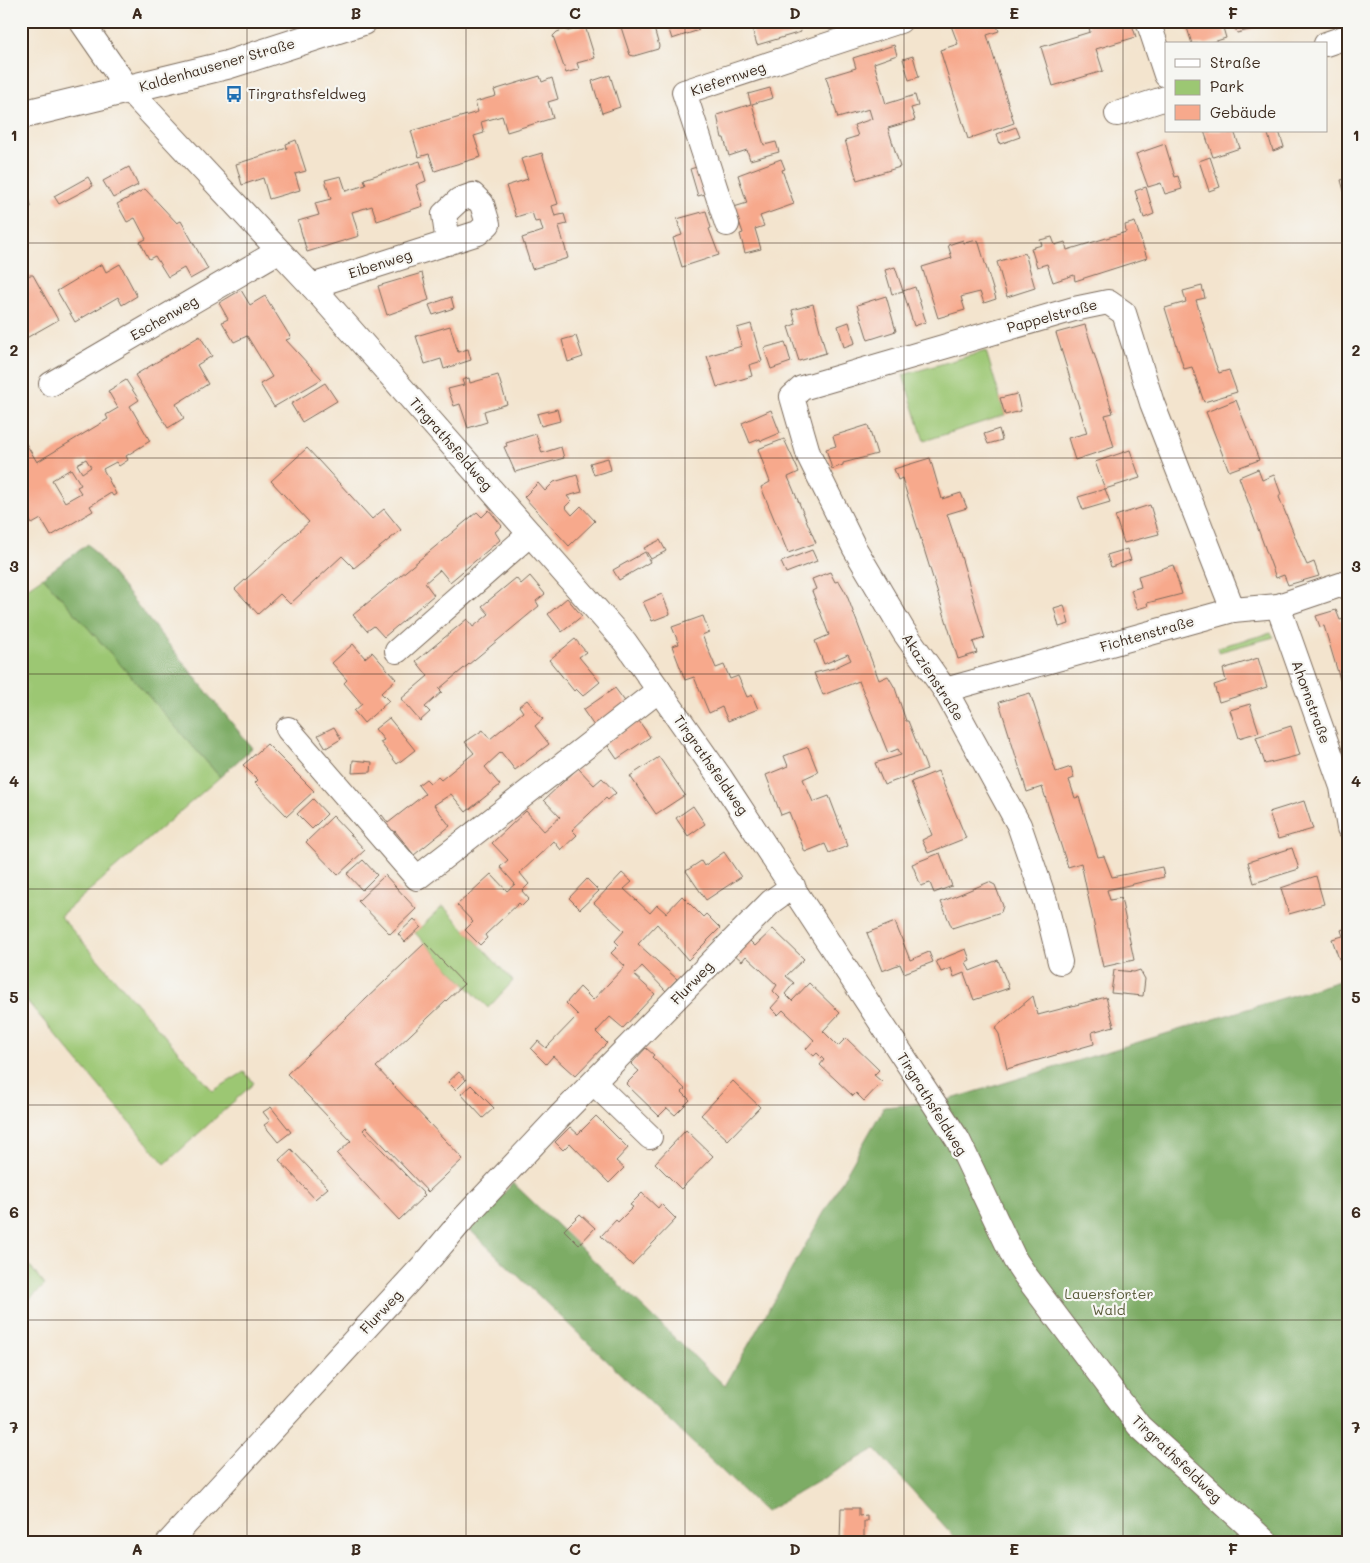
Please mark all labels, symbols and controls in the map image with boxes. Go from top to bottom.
text: A [131,2,143,23]
text: B [351,2,361,23]
text: C [569,2,581,23]
text: D [789,2,801,23]
text: E [1009,2,1019,23]
text: F [1228,2,1238,23]
street label: Kaldenhausener Straße [137,33,297,96]
legend [1165,42,1328,132]
text: Straße [1210,52,1261,72]
street label: Kiefernweg [688,57,768,100]
text: Park [1210,76,1244,96]
bus stop icon: Tirgrathsfeldweg [224,84,244,104]
place label: Tirgrathsfeldweg [248,84,366,103]
text: Gebäude [1210,102,1276,122]
text: 1 [10,124,18,145]
text: 1 [1352,124,1360,145]
street label: Eibenweg [346,244,414,283]
street label: Eschenweg [127,291,201,345]
street label: Pappelstraße [1004,294,1099,337]
text: 2 [10,339,19,360]
text: 2 [1352,339,1361,360]
street label: Tirgrathsfeldweg [406,393,497,494]
text: 3 [9,555,19,576]
text: 3 [1351,555,1361,576]
street label: Fichtenstraße [1098,611,1196,656]
street label: Akazienstraße [898,629,969,724]
street label: Ahornstraße [1288,658,1335,746]
street label: Tirgrathsfeldweg [670,711,753,818]
text: 4 [9,770,19,791]
text: 4 [1351,770,1361,791]
street label: Flurweg [666,957,717,1009]
text: 5 [9,986,19,1007]
text: 5 [1351,986,1361,1007]
street label: Tirgrathsfeldweg [893,1049,972,1159]
text: 6 [9,1201,19,1222]
text: 6 [1351,1201,1361,1222]
park label: Lauersforter Wald [1065,1284,1153,1319]
street label: Flurweg [355,1286,406,1338]
street label: Tirgrathsfeldweg [1128,1411,1226,1506]
text: 7 [10,1416,19,1437]
text: 7 [1352,1416,1361,1437]
text: A [131,1538,143,1559]
text: B [351,1538,361,1559]
text: C [569,1538,581,1559]
text: D [789,1538,801,1559]
text: E [1009,1538,1019,1559]
text: F [1228,1538,1238,1559]

